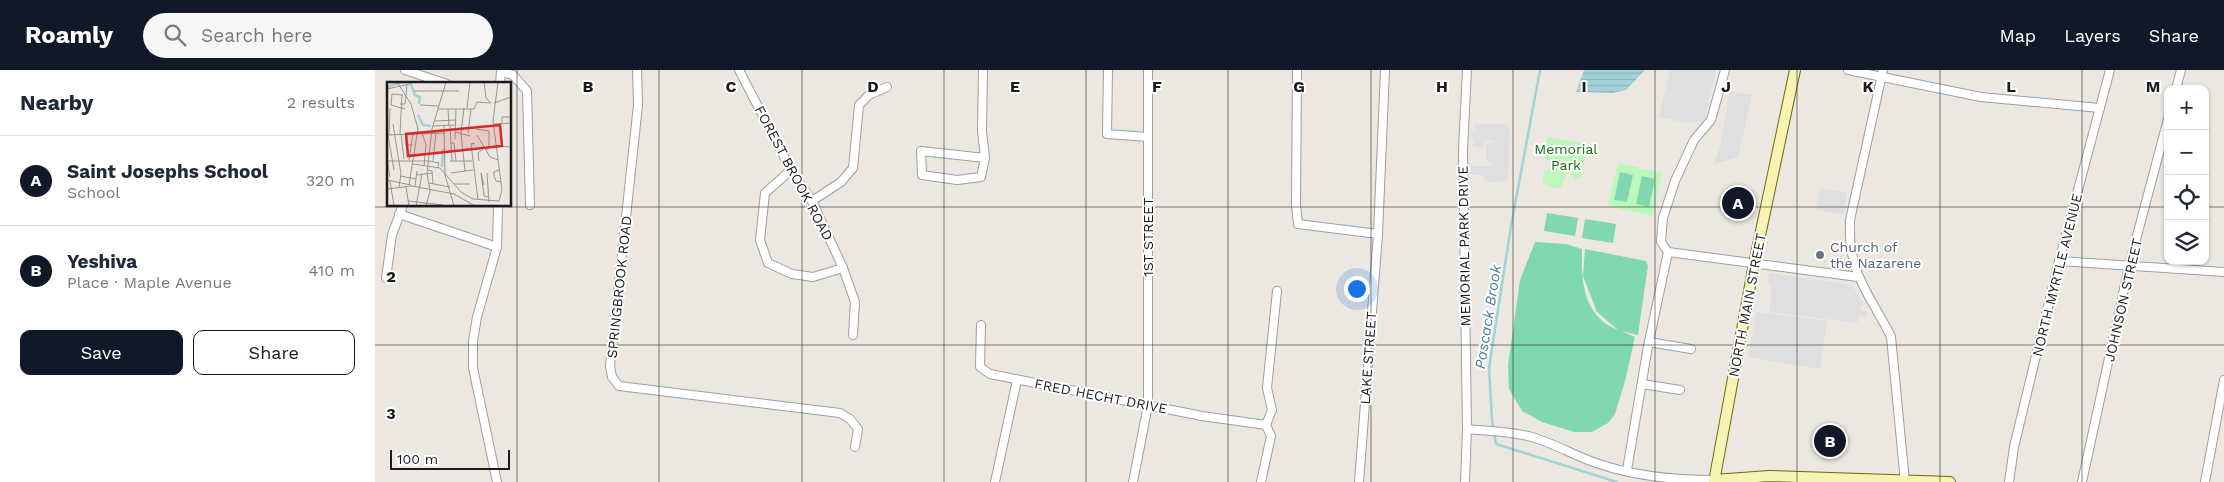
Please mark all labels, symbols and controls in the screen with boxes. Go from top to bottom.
search box [143,13,493,58]
text: Roamly [25,21,113,49]
icon: search [161,21,189,49]
text: Search here [201,24,312,47]
text: Map [1999,25,2036,46]
text: Layers [2064,25,2121,46]
text: Share [2149,25,2199,46]
text: B [583,77,594,96]
text: C [726,77,737,96]
text: D [867,77,879,96]
text: E [1010,77,1020,96]
text: F [1152,77,1162,96]
text: G [1293,77,1305,96]
text: H [1436,77,1448,96]
text: I [1581,77,1587,96]
text: J [1721,77,1731,96]
text: K [1862,77,1874,96]
text: L [2006,77,2016,96]
text: M [2146,77,2160,96]
inset map [387,82,511,206]
map controls [2164,85,2209,265]
button: + [2164,85,2209,130]
text: Nearby [20,90,93,115]
text: 2 results [287,93,355,112]
street label: FOREST BROOK ROAD [752,103,836,243]
button: − [2164,130,2209,175]
park label: Memorial Park [1534,141,1598,173]
text: Saint Josephs School [67,160,268,183]
street label: MEMORIAL PARK DRIVE [1455,166,1473,326]
text: A [31,171,41,190]
text: 320 m [306,171,355,190]
button: locate [2164,175,2209,220]
text: School [67,183,120,202]
pin: A [1722,184,1754,222]
street label: NORTH MYRTLE AVENUE [2029,192,2085,358]
street label: 1ST STREET [1140,197,1156,277]
street label: SPRINGBROOK ROAD [604,215,634,359]
button: layers [2164,220,2209,265]
street label: NORTH MAIN STREET [1725,231,1769,378]
street label: JOHNSON STREET [2101,236,2145,363]
place label: Church of the Nazarene [1830,239,1921,271]
marker: Church of the Nazarene [1814,249,1826,261]
text: Yeshiva [67,250,137,273]
text: B [31,261,41,280]
text: 410 m [309,261,355,280]
water label: Pascack Brook [1471,263,1505,370]
text: 2 [386,267,396,286]
text: Place · Maple Avenue [67,273,232,292]
your location [1344,276,1370,302]
street label: LAKE STREET [1357,310,1379,405]
button: Save [20,330,183,375]
button: Share [193,330,355,375]
street label: FRED HECHT DRIVE [1033,375,1169,417]
text: 3 [386,404,396,423]
pin: B [1814,422,1846,460]
scale bar [390,447,510,470]
text: 100 m [397,451,438,467]

